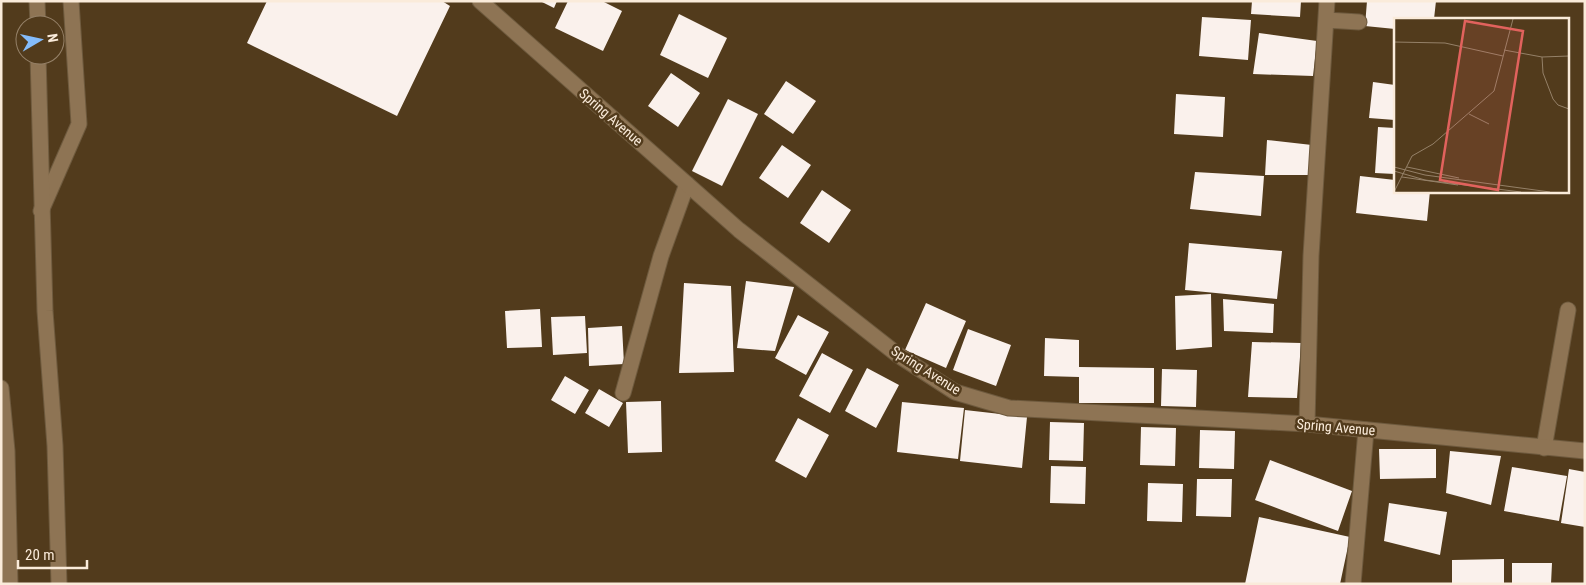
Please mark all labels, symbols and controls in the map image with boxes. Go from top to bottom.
north arrow [15,15,65,65]
inset map [1394,18,1568,192]
text: N [44,32,61,43]
street label: Spring Avenue [576,85,646,149]
street label: Spring Avenue [888,342,964,398]
street label: Spring Avenue [1296,416,1376,438]
scale bar [18,538,86,570]
text: 20 m [25,546,55,564]

